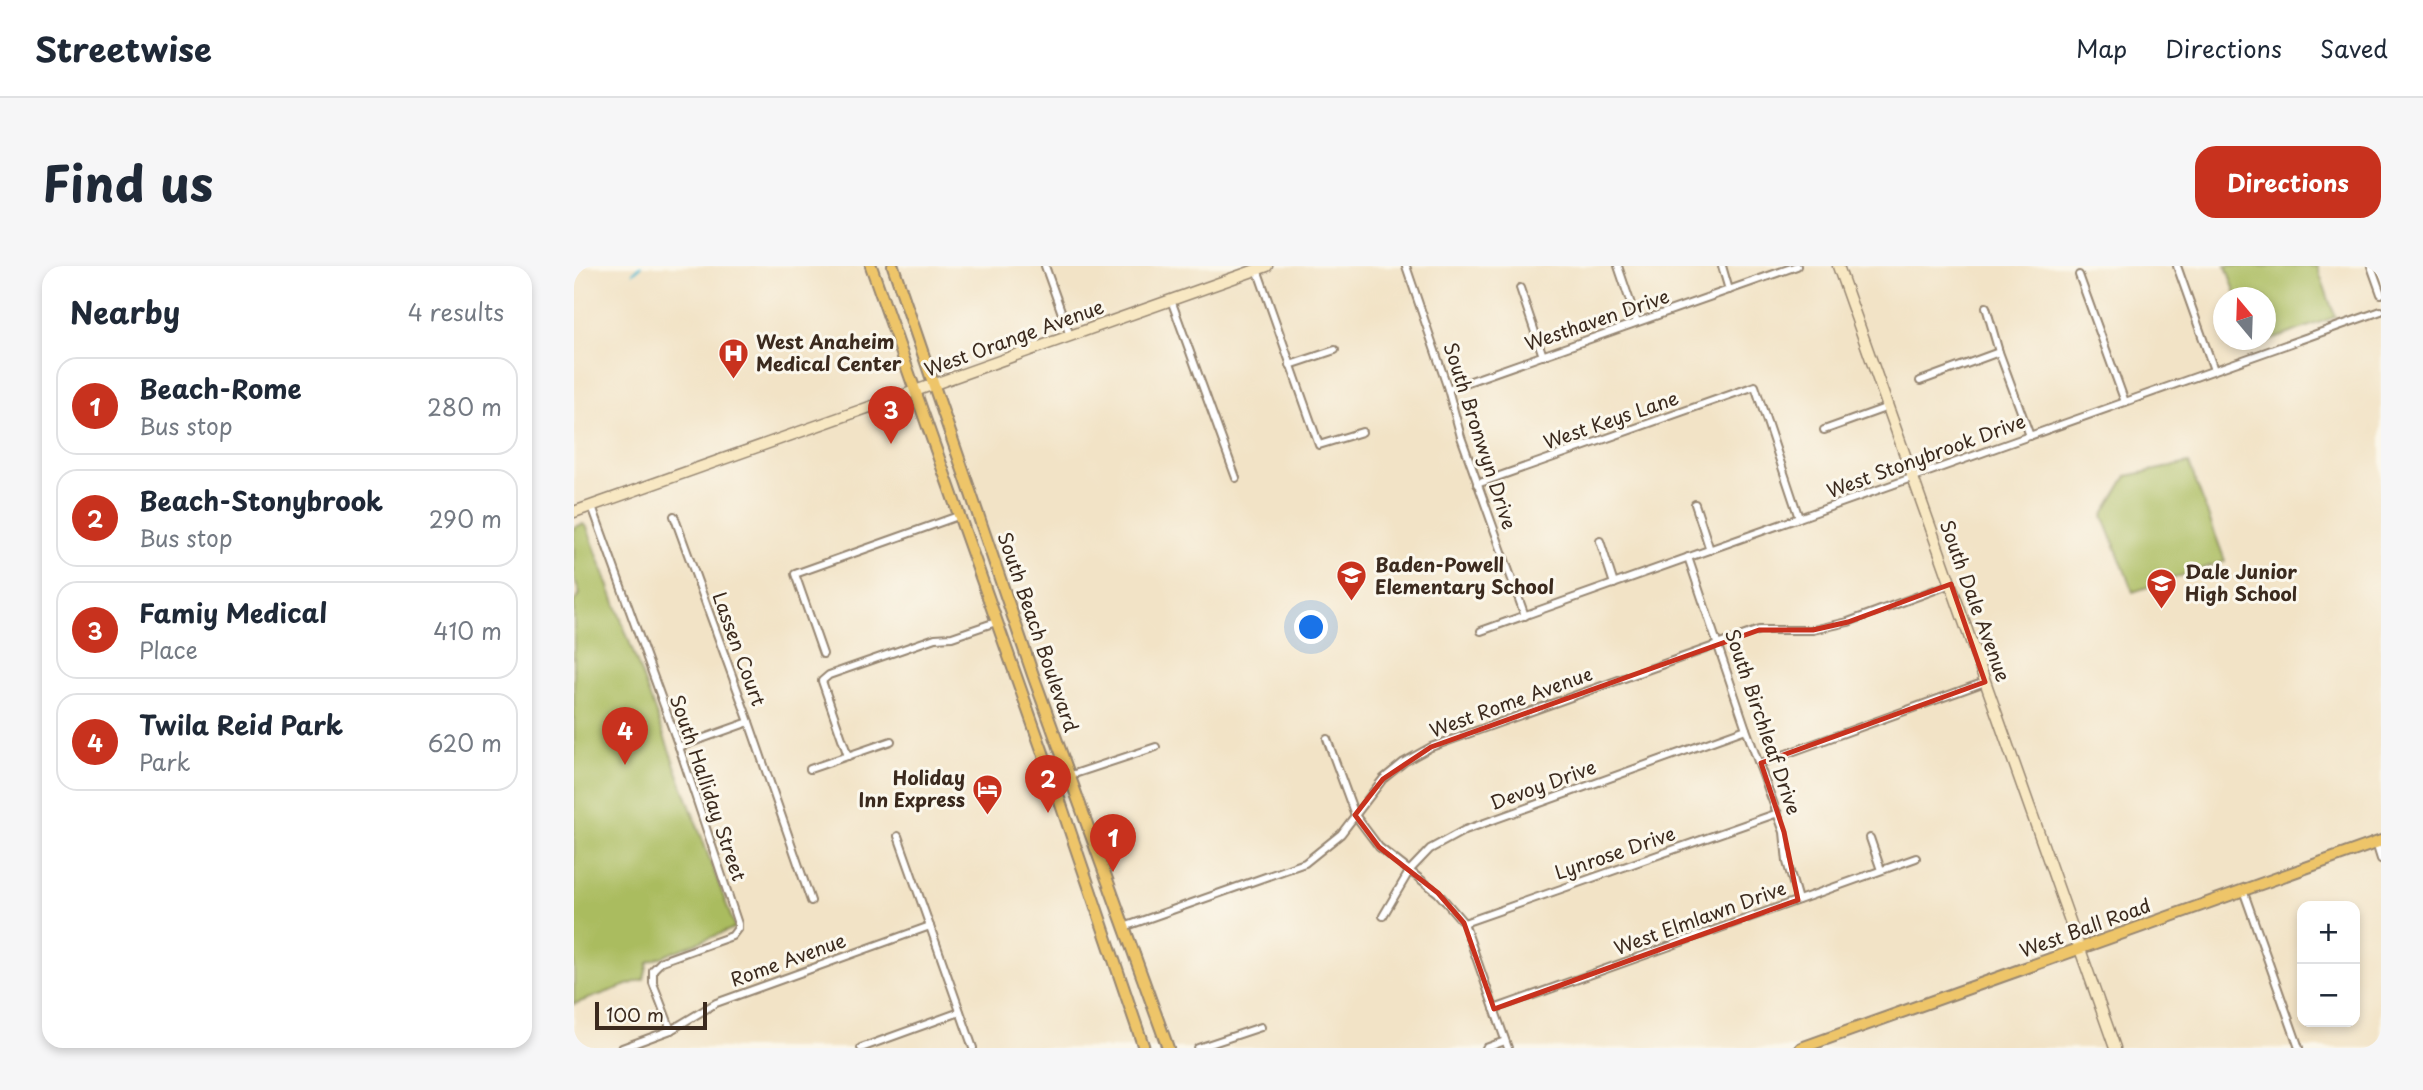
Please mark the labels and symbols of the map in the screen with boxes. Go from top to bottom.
street label: Westhaven Drive [1521,281,1673,357]
north arrow [2213,287,2276,350]
street label: West Orange Avenue [920,292,1107,383]
place label: West Anaheim Medical Center [756,327,902,377]
hospital icon: West Anaheim Medical Center [716,336,750,380]
street label: South Bronwyn Drive [1438,339,1524,533]
street label: West Keys Lane [1539,383,1682,455]
pin: 3 [868,386,914,444]
street label: West Stonybrook Drive [1822,406,2029,504]
street label: South Dale Avenue [1934,516,2018,685]
street label: South Beach Boulevard [992,528,1086,736]
place label: Baden-Powell Elementary School [1375,550,1554,600]
place label: Dale Junior High School [2185,557,2297,607]
school or university icon: Baden-Powell Elementary School [1335,559,1369,603]
school or university icon: Dale Junior High School [2145,566,2179,610]
street label: Lassen Court [706,588,774,710]
your location [1294,610,1328,644]
street label: South Birchleaf Drive [1719,625,1809,818]
street label: West Rome Avenue [1425,659,1596,744]
street label: South Halliday Street [664,691,754,885]
pin: 4 [602,707,648,765]
street label: Devoy Drive [1486,752,1599,816]
pin: 2 [1025,755,1071,813]
place label: Holiday Inn Express [859,763,965,813]
hotel icon: Holiday Inn Express [971,772,1005,816]
pin: 1 [1090,814,1136,872]
street label: Lynrose Drive [1551,818,1679,886]
street label: West Elmlawn Drive [1610,873,1789,961]
street label: West Ball Road [2015,890,2154,964]
street label: Rome Avenue [726,925,849,993]
scale bar [595,999,707,1031]

